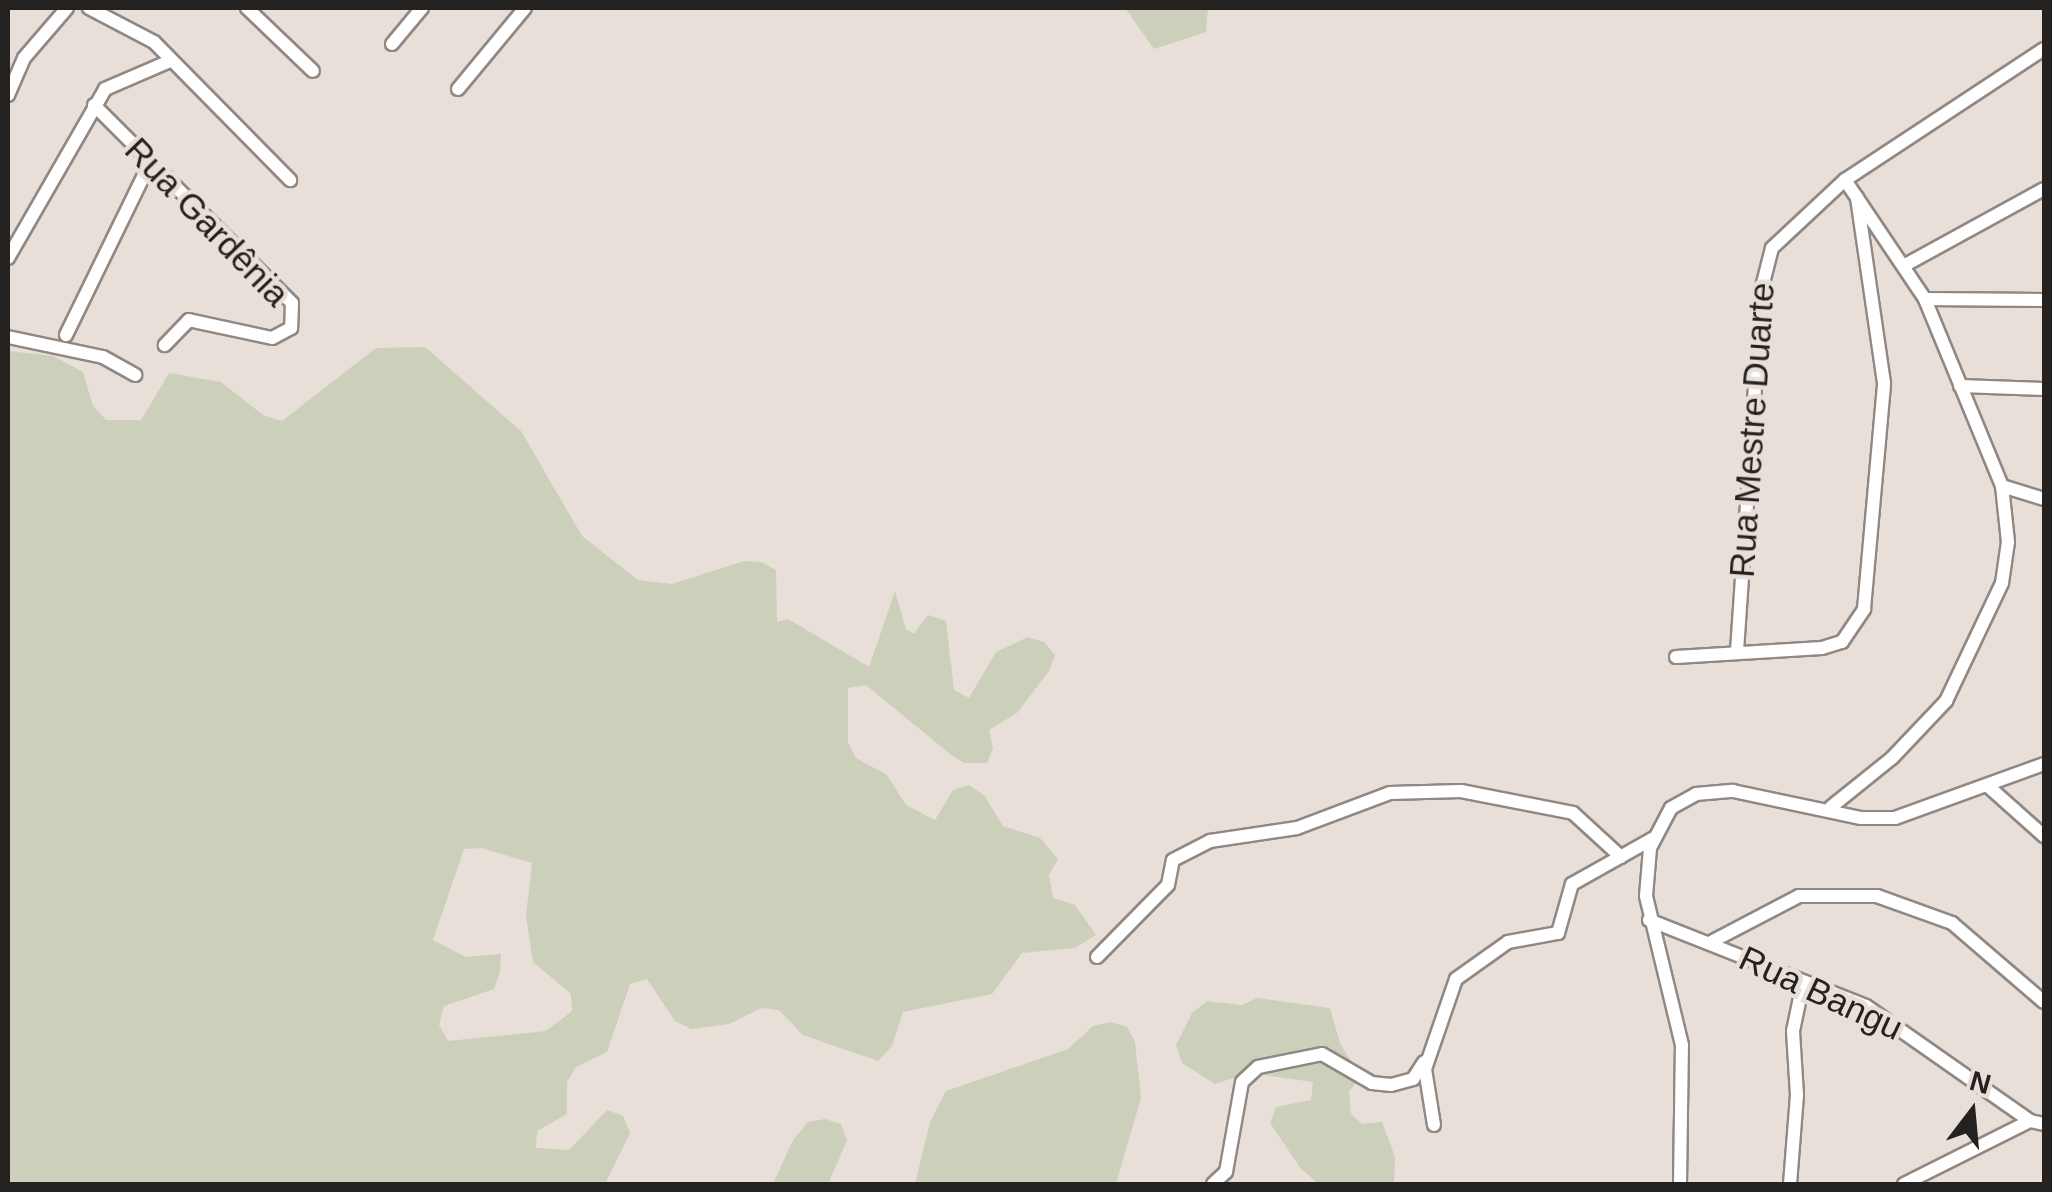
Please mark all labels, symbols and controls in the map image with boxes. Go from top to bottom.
street label: Rua Gardênia [116,129,298,315]
street label: Rua Mestre Duarte [1721,281,1783,579]
street label: Rua Bangu [1733,937,1909,1049]
north arrow [1922,1062,2022,1162]
text: N [1966,1065,1994,1100]

